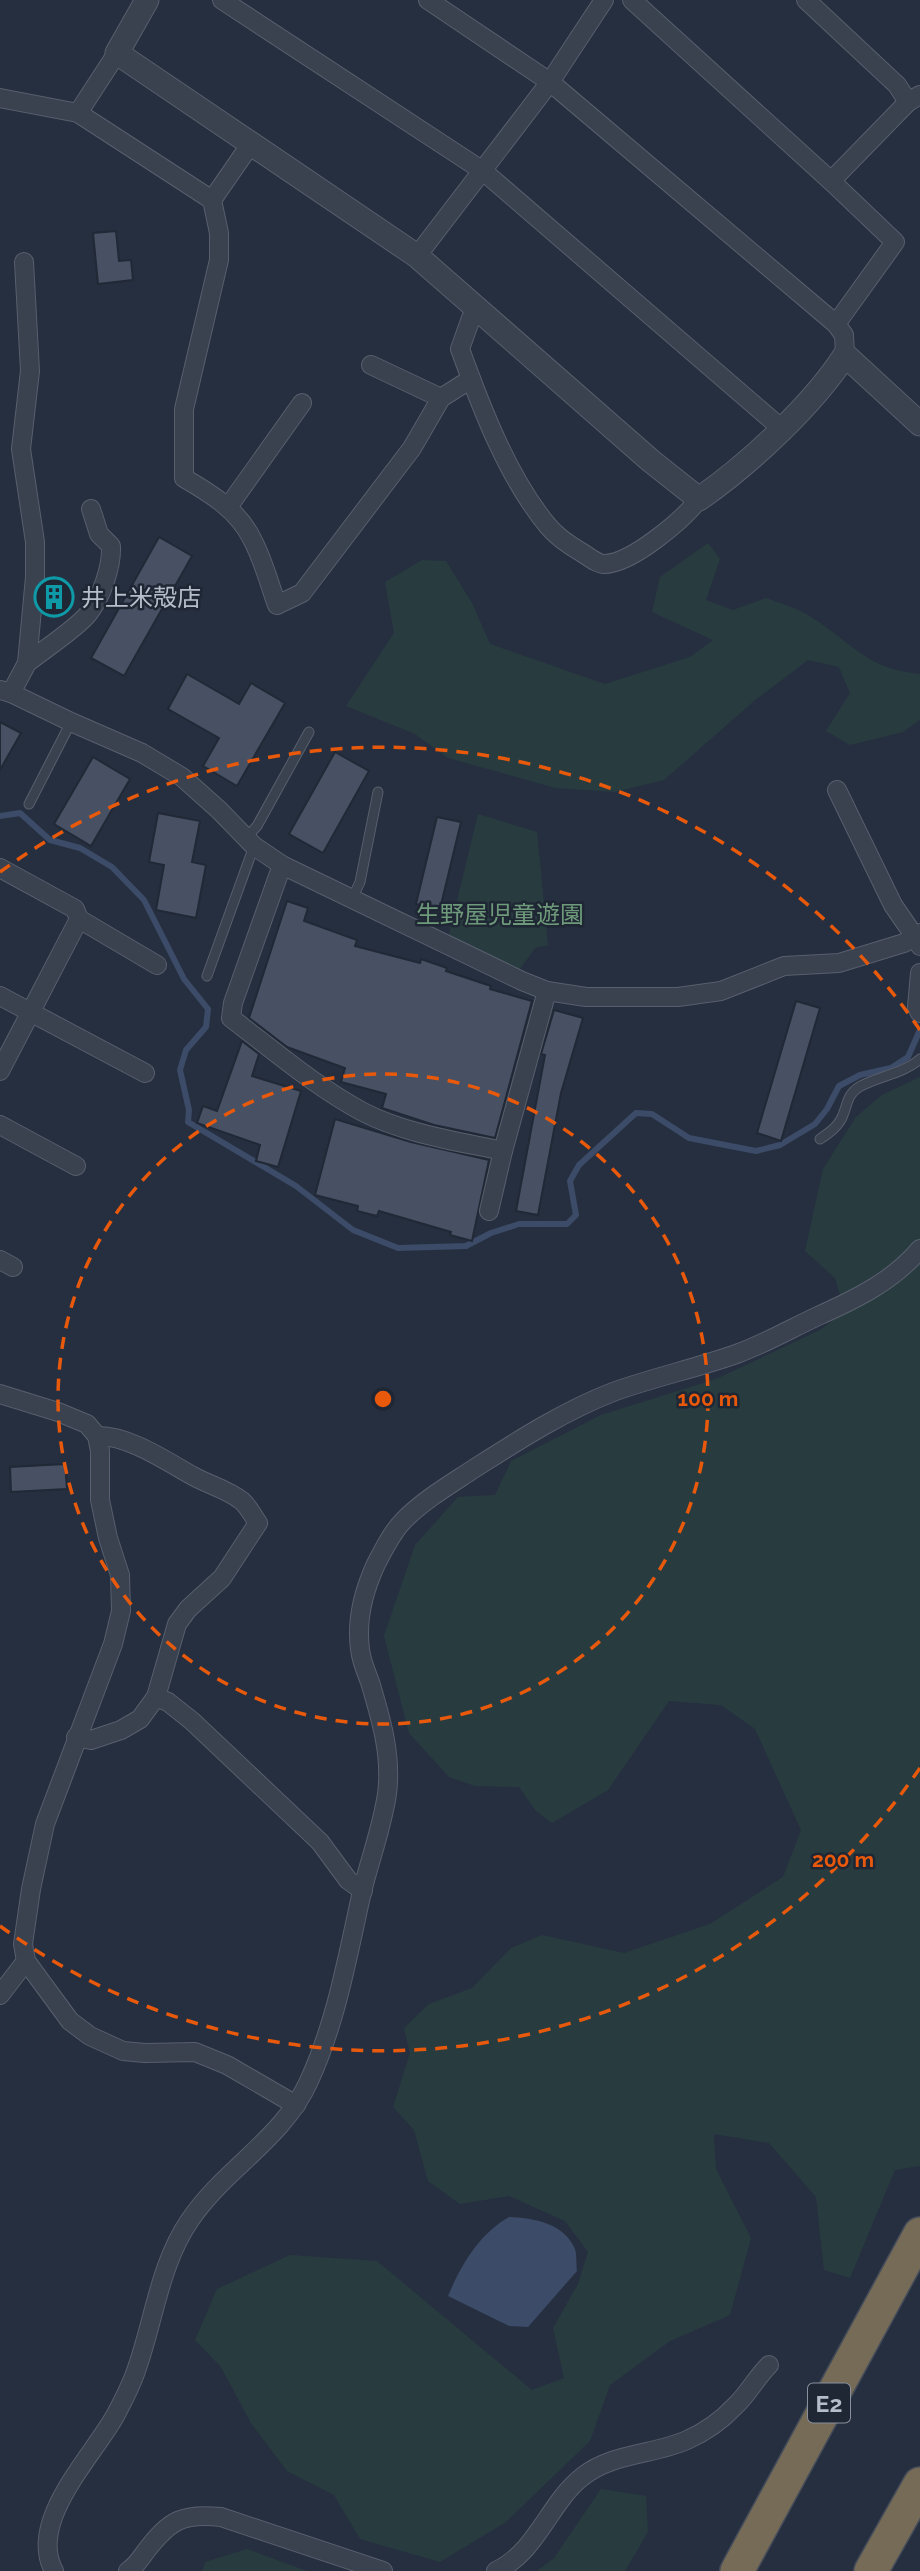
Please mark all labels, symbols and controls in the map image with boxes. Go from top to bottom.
building icon: 井上米殻店 [33,576,75,618]
place label: 井上米殻店 [81,583,201,612]
park label: 生野屋児童遊園 [416,900,584,929]
text: 100 m [678,1386,738,1411]
centre of rings [371,1387,395,1411]
text: 200 m [812,1847,874,1872]
road number: E2 [808,2384,850,2422]

